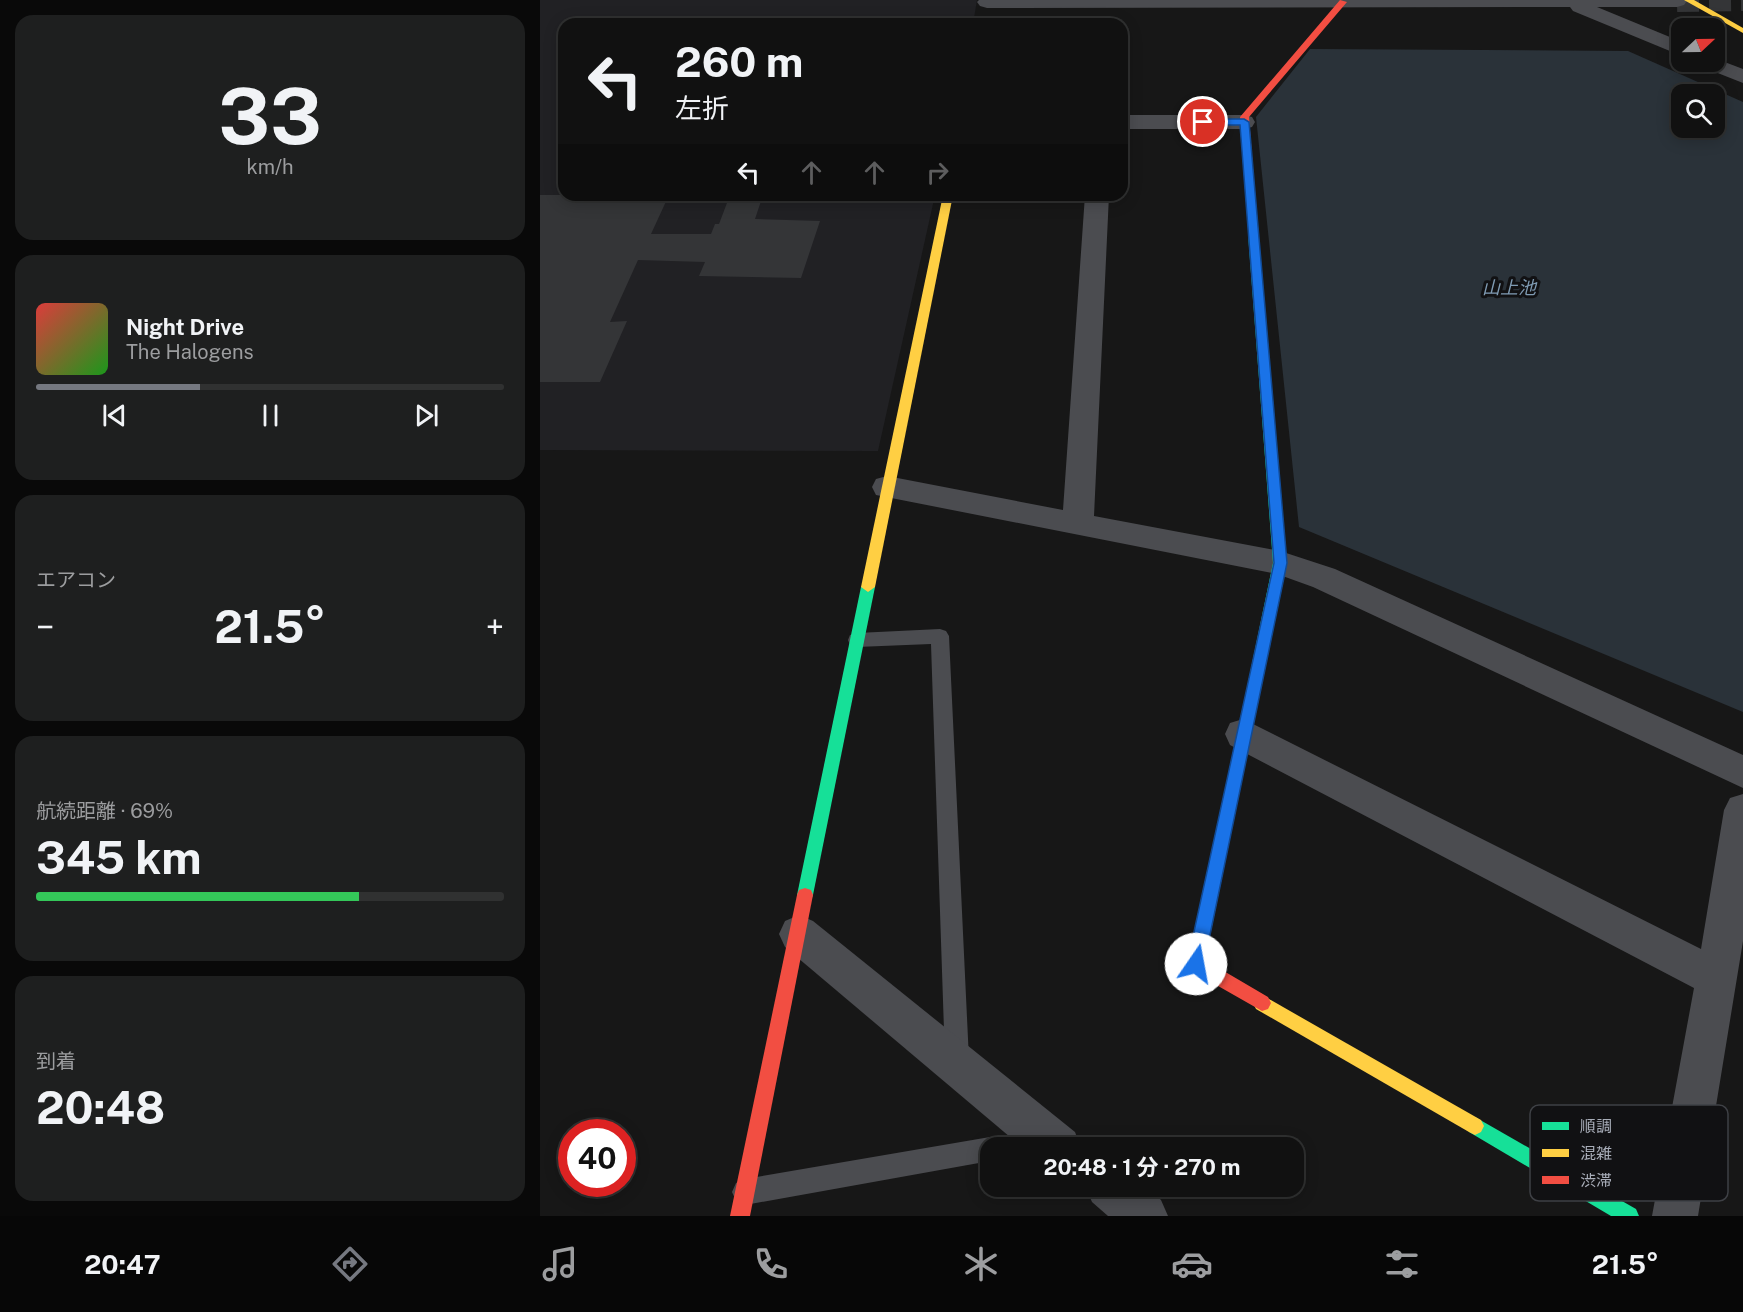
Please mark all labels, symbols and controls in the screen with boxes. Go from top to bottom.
north arrow [1671,18,1725,72]
map controls [1671,18,1725,138]
text: 260 m [675,37,803,86]
icon: left [576,42,654,120]
text: 33 [218,70,322,162]
button: search [1671,84,1725,138]
text: 左折 [675,92,729,124]
pin [1177,96,1228,147]
icon: arrive [1186,105,1219,138]
text: km/h [246,155,294,179]
icon: left [732,156,765,189]
icon: ahead [795,156,828,189]
icon: ahead [858,156,891,189]
icon: right [921,156,954,189]
water label: 山上池 [1482,277,1538,298]
text: Night Drive [126,314,244,340]
text: The Halogens [126,340,254,364]
icon: previous [98,399,131,432]
icon: pause [254,399,287,432]
icon: next [410,399,443,432]
text: エアコン [36,568,116,592]
text: 21.5° [214,600,326,653]
text: − [36,608,54,646]
text: + [486,608,504,646]
text: 航続距離 · 69% [36,799,173,823]
text: 345 km [36,831,202,884]
position arrow [1164,932,1228,996]
text: 到着 [36,1049,76,1073]
text: 20:48 [36,1081,165,1134]
legend [1530,1105,1728,1201]
text: 順調 [1580,1117,1612,1136]
speed limit sign: 40 [558,1119,636,1197]
text: 混雑 [1580,1144,1612,1163]
text: 20:48 · 1 分 · 270 m [1043,1154,1241,1180]
text: 渋滞 [1580,1171,1612,1190]
icon: directions [329,1243,371,1285]
icon: music [539,1243,581,1285]
icon: phone [750,1243,792,1285]
icon: climate [960,1243,1002,1285]
icon: car [1171,1243,1213,1285]
icon: filters [1381,1243,1423,1285]
text: 20:47 [84,1248,161,1280]
text: 21.5° [1592,1248,1659,1280]

